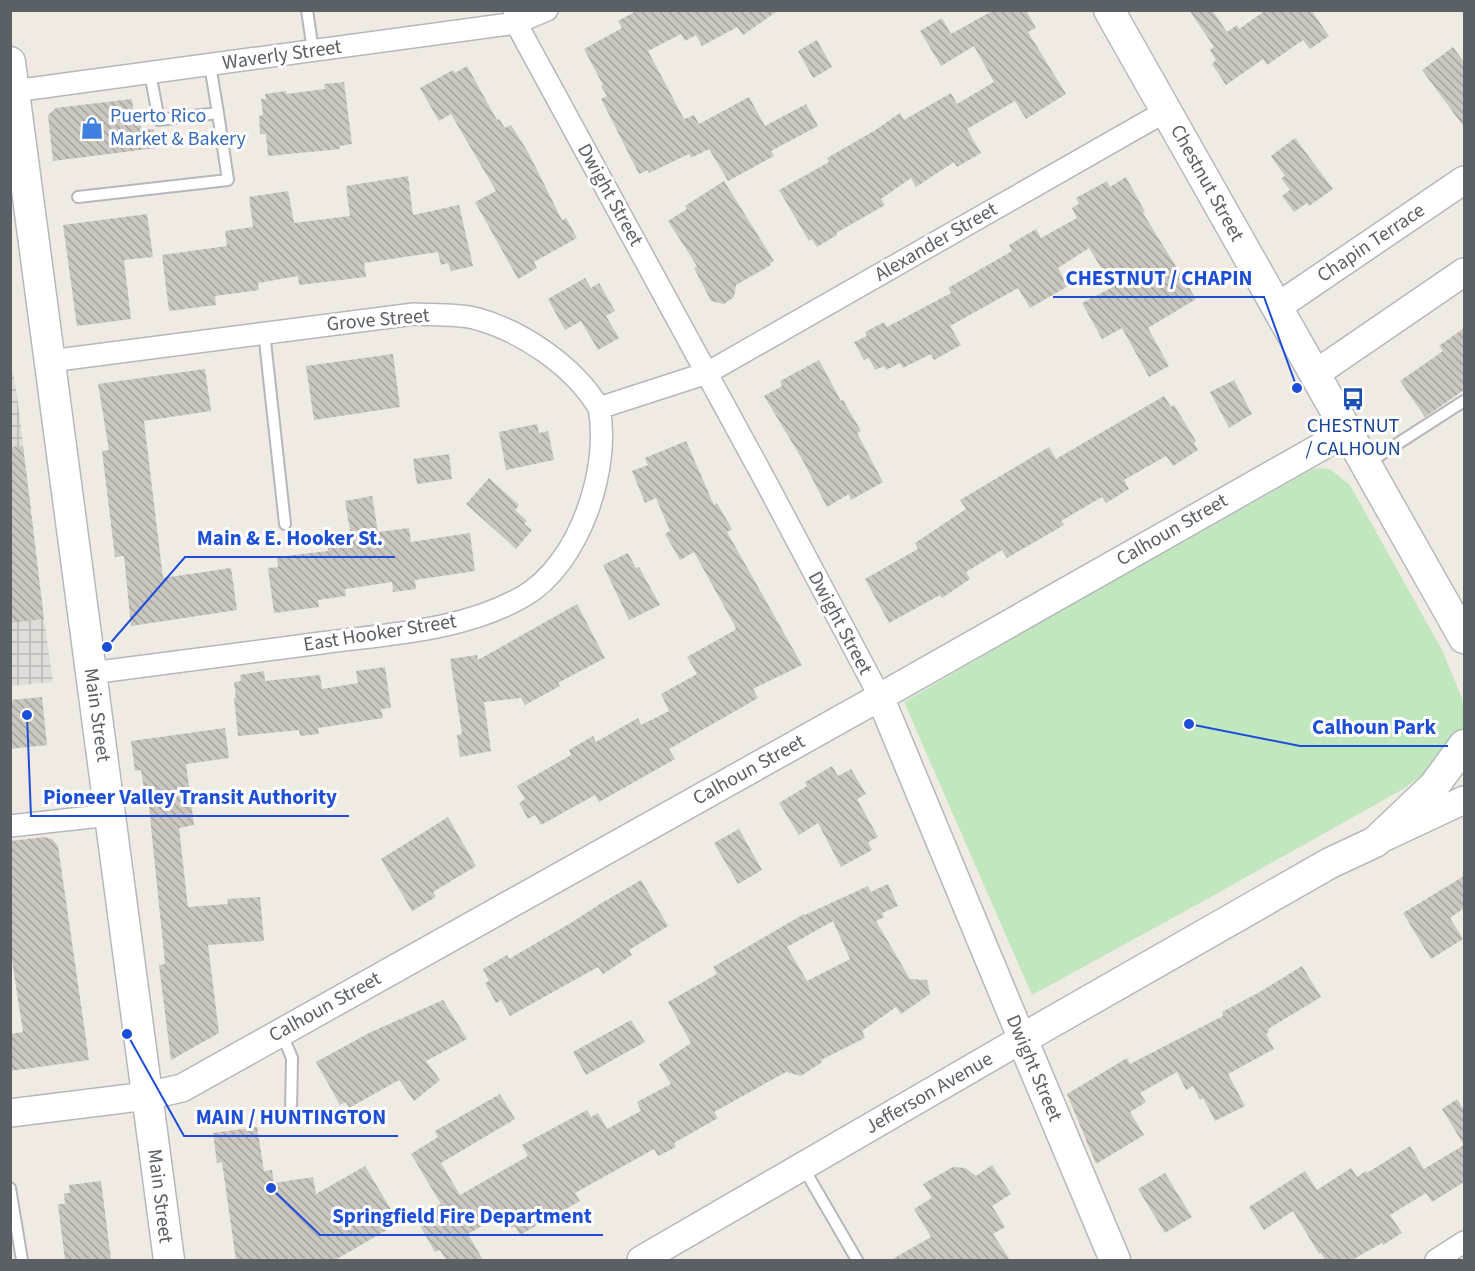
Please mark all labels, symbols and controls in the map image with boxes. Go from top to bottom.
street label: Waverly Street [221,33,344,77]
place label: Puerto Rico Market & Bakery [110,102,247,153]
shop icon: Puerto Rico Market & Bakery [79,115,105,141]
street label: Chestnut Street [1163,120,1251,247]
street label: Dwight Street [570,139,650,252]
street label: Alexander Street [869,195,1003,289]
street label: Chapin Terrace [1311,196,1431,289]
callout: CHESTNUT / CHAPIN [1053,258,1264,297]
text: CHESTNUT / CHAPIN [1065,263,1253,293]
street label: Grove Street [325,302,431,338]
bus stop icon: CHESTNUT / CALHOUN [1340,386,1366,412]
place label: CHESTNUT / CALHOUN [1305,412,1401,463]
street label: Calhoun Street [1111,487,1233,573]
callout: Main & E. Hooker St. [185,518,395,557]
text: Main & E. Hooker St. [197,523,383,553]
street label: Dwight Street [801,566,879,680]
street label: East Hooker Street [301,607,459,659]
street label: Main Street [77,666,117,764]
callout: Calhoun Park [1300,707,1448,746]
text: Calhoun Park [1312,712,1436,742]
street label: Calhoun Street [688,728,810,812]
callout: Pioneer Valley Transit Authority [31,777,349,816]
text: Pioneer Valley Transit Authority [43,782,337,812]
street label: Calhoun Street [264,965,386,1049]
street label: Dwight Street [999,1010,1069,1126]
street label: Jefferson Avenue [860,1045,998,1141]
callout: MAIN / HUNTINGTON [184,1097,398,1136]
text: MAIN / HUNTINGTON [196,1102,386,1132]
street label: Main Street [140,1147,180,1245]
callout: Springfield Fire Department [320,1196,603,1235]
text: Springfield Fire Department [332,1201,592,1231]

